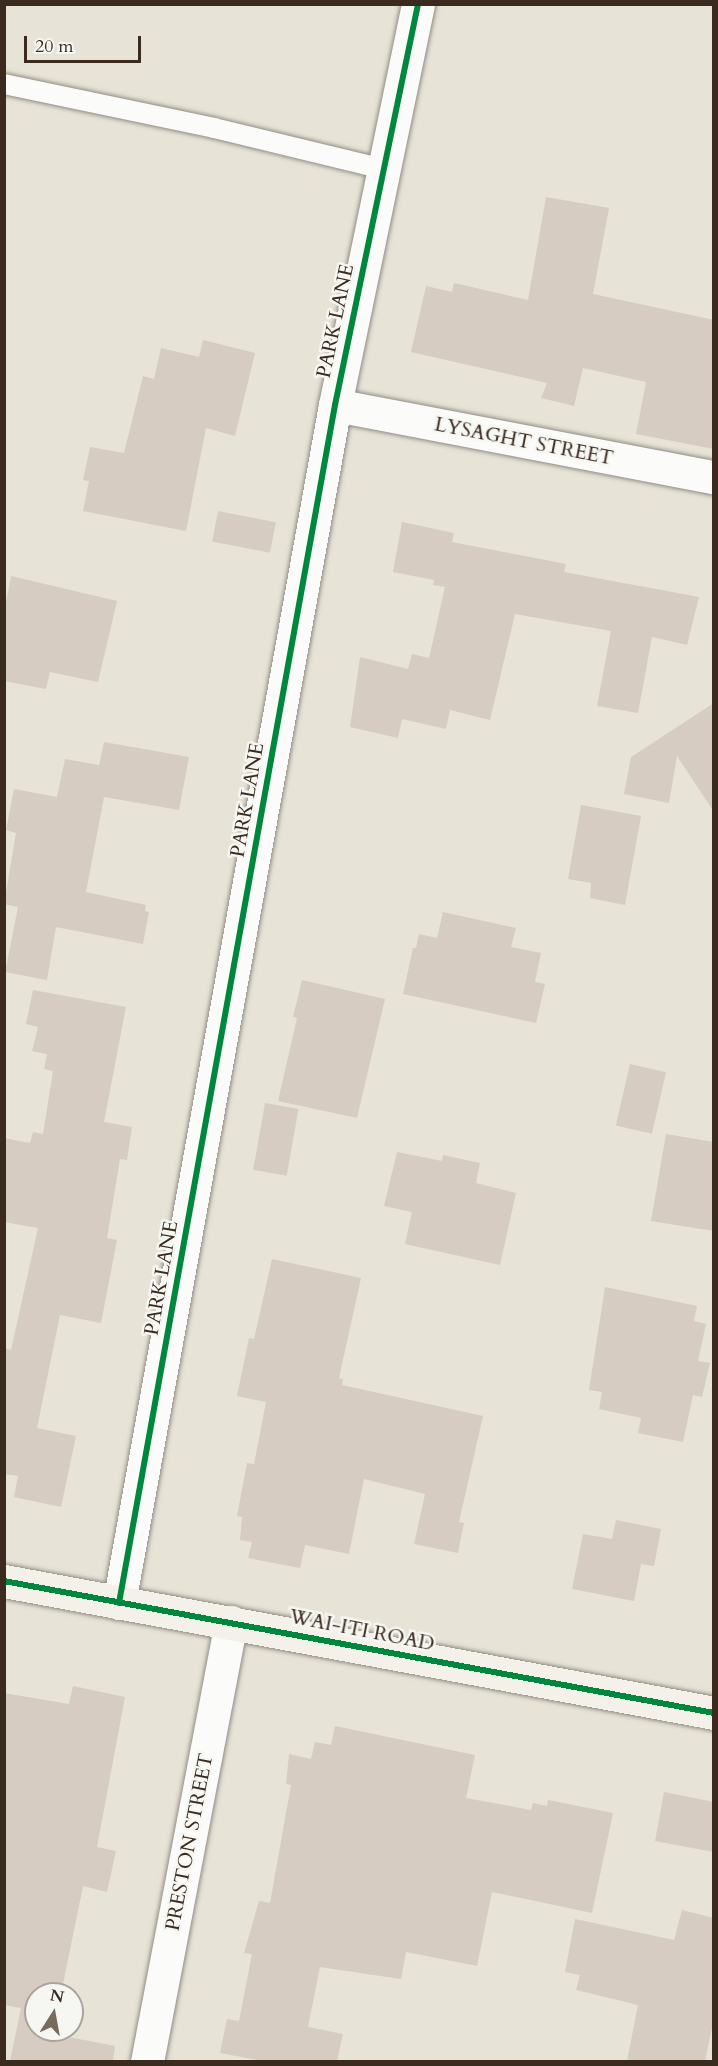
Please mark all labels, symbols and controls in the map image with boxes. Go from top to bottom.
scale bar [27,24,144,62]
text: 20 m [35,34,74,59]
street label: PARK LANE [311,262,359,380]
street label: LYSAGHT STREET [433,412,615,470]
street label: PARK LANE [225,741,269,859]
street label: PARK LANE [139,1219,183,1337]
street label: WAI-ITI ROAD [287,1604,437,1656]
street label: PRESTON STREET [160,1751,218,1933]
north arrow [24,1982,84,2042]
text: N [48,1984,66,2008]

